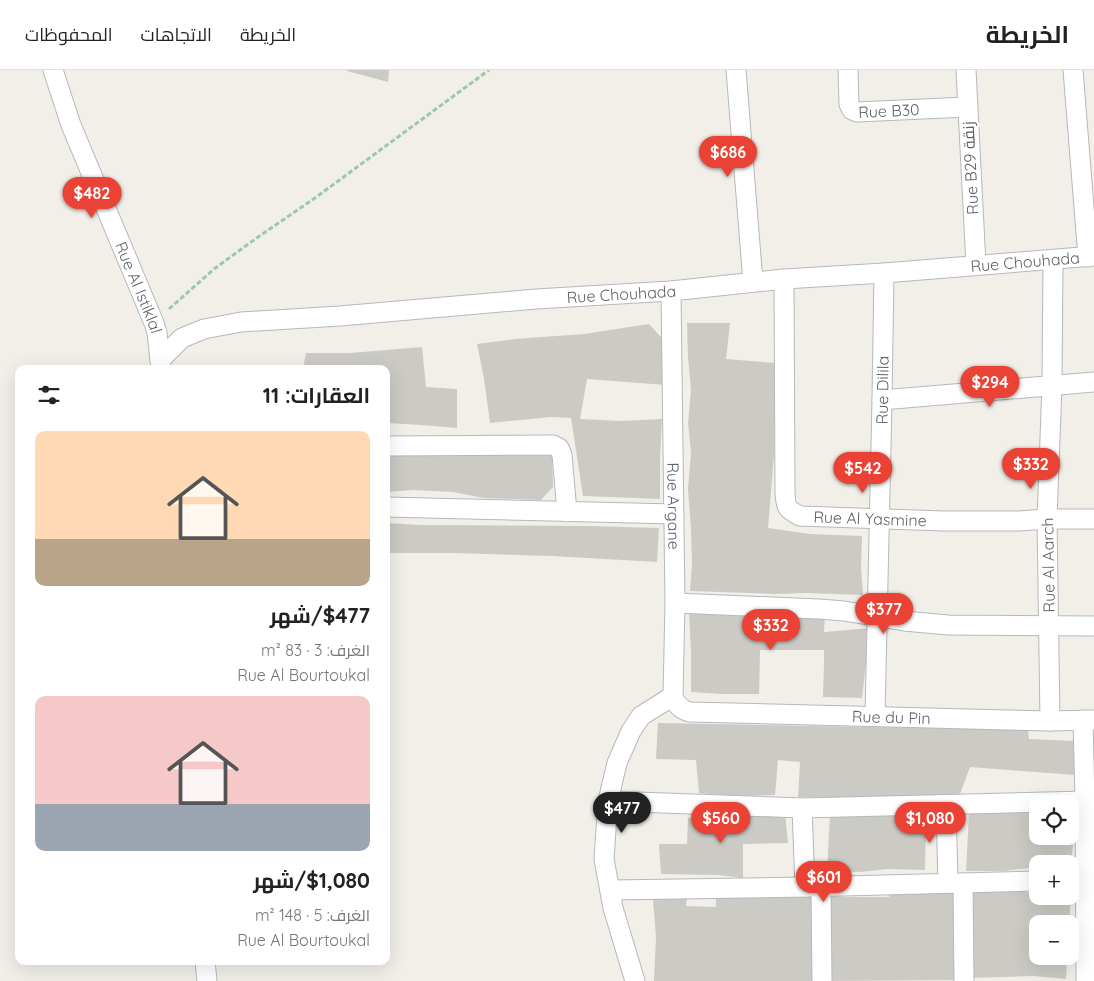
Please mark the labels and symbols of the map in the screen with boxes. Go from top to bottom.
street label: Rue B30 [858,99,920,122]
street label: Rue B29 زنقة [958,121,982,215]
pin: $686 [698,136,758,178]
pin: $482 [62,176,122,219]
street label: Rue Al Istiklal [111,239,167,336]
street label: Rue Chouhada [970,247,1080,276]
street label: Rue Chouhada [566,281,677,307]
street label: Rue Dilila [871,356,893,425]
pin: $294 [960,366,1020,408]
pin: $332 [1001,448,1061,490]
pin: $542 [833,452,893,494]
street label: Rue Argane [663,462,684,550]
street label: Rue Al Yasmine [813,506,927,530]
street label: Rue Al Aarch [1037,517,1059,613]
pin: $377 [854,592,914,635]
pin: $332 [741,608,801,651]
street label: Rue du Pin [852,706,931,728]
pin: $477 [592,792,652,834]
pin: $560 [691,802,751,844]
pin: $1,080 [889,802,971,844]
pin: $601 [794,860,854,903]

